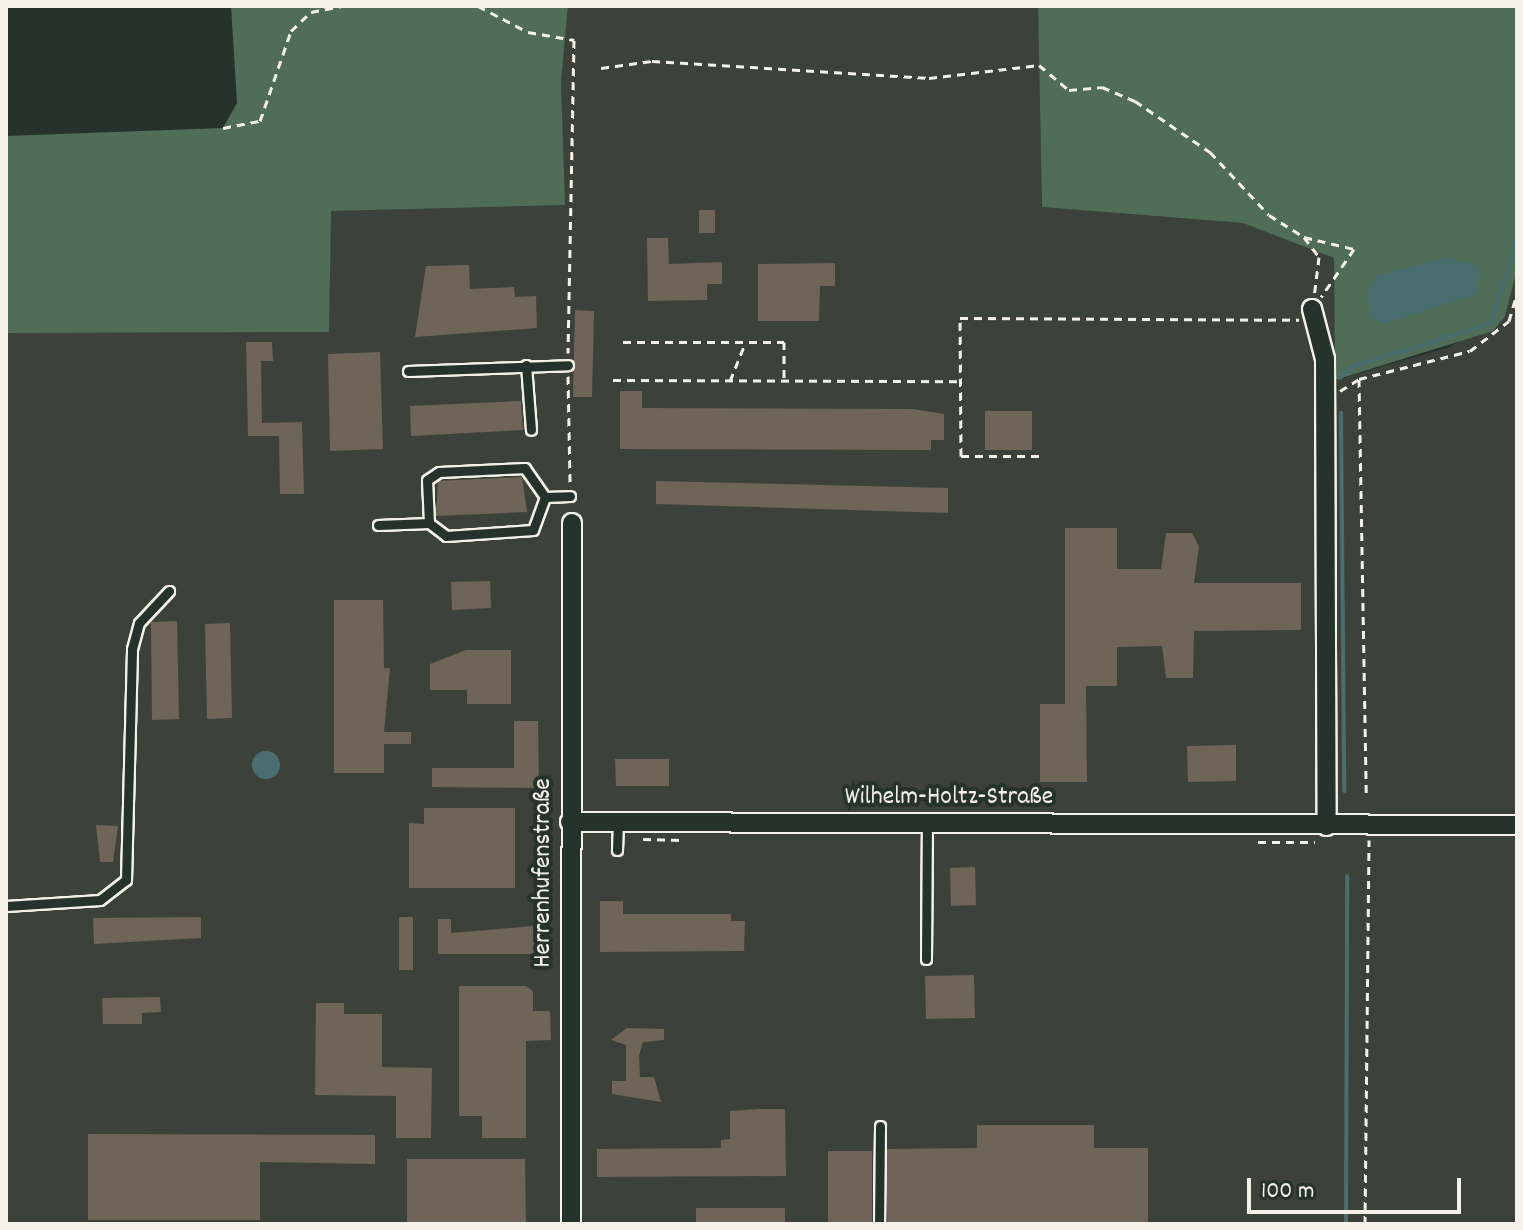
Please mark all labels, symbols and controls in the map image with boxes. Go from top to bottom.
street label: Herrenhufenstraße [528,778,560,968]
street label: Wilhelm-Holtz-Straße [845,782,1053,814]
scale bar [1251,1162,1465,1212]
text: 100 m [1261,1175,1314,1209]

